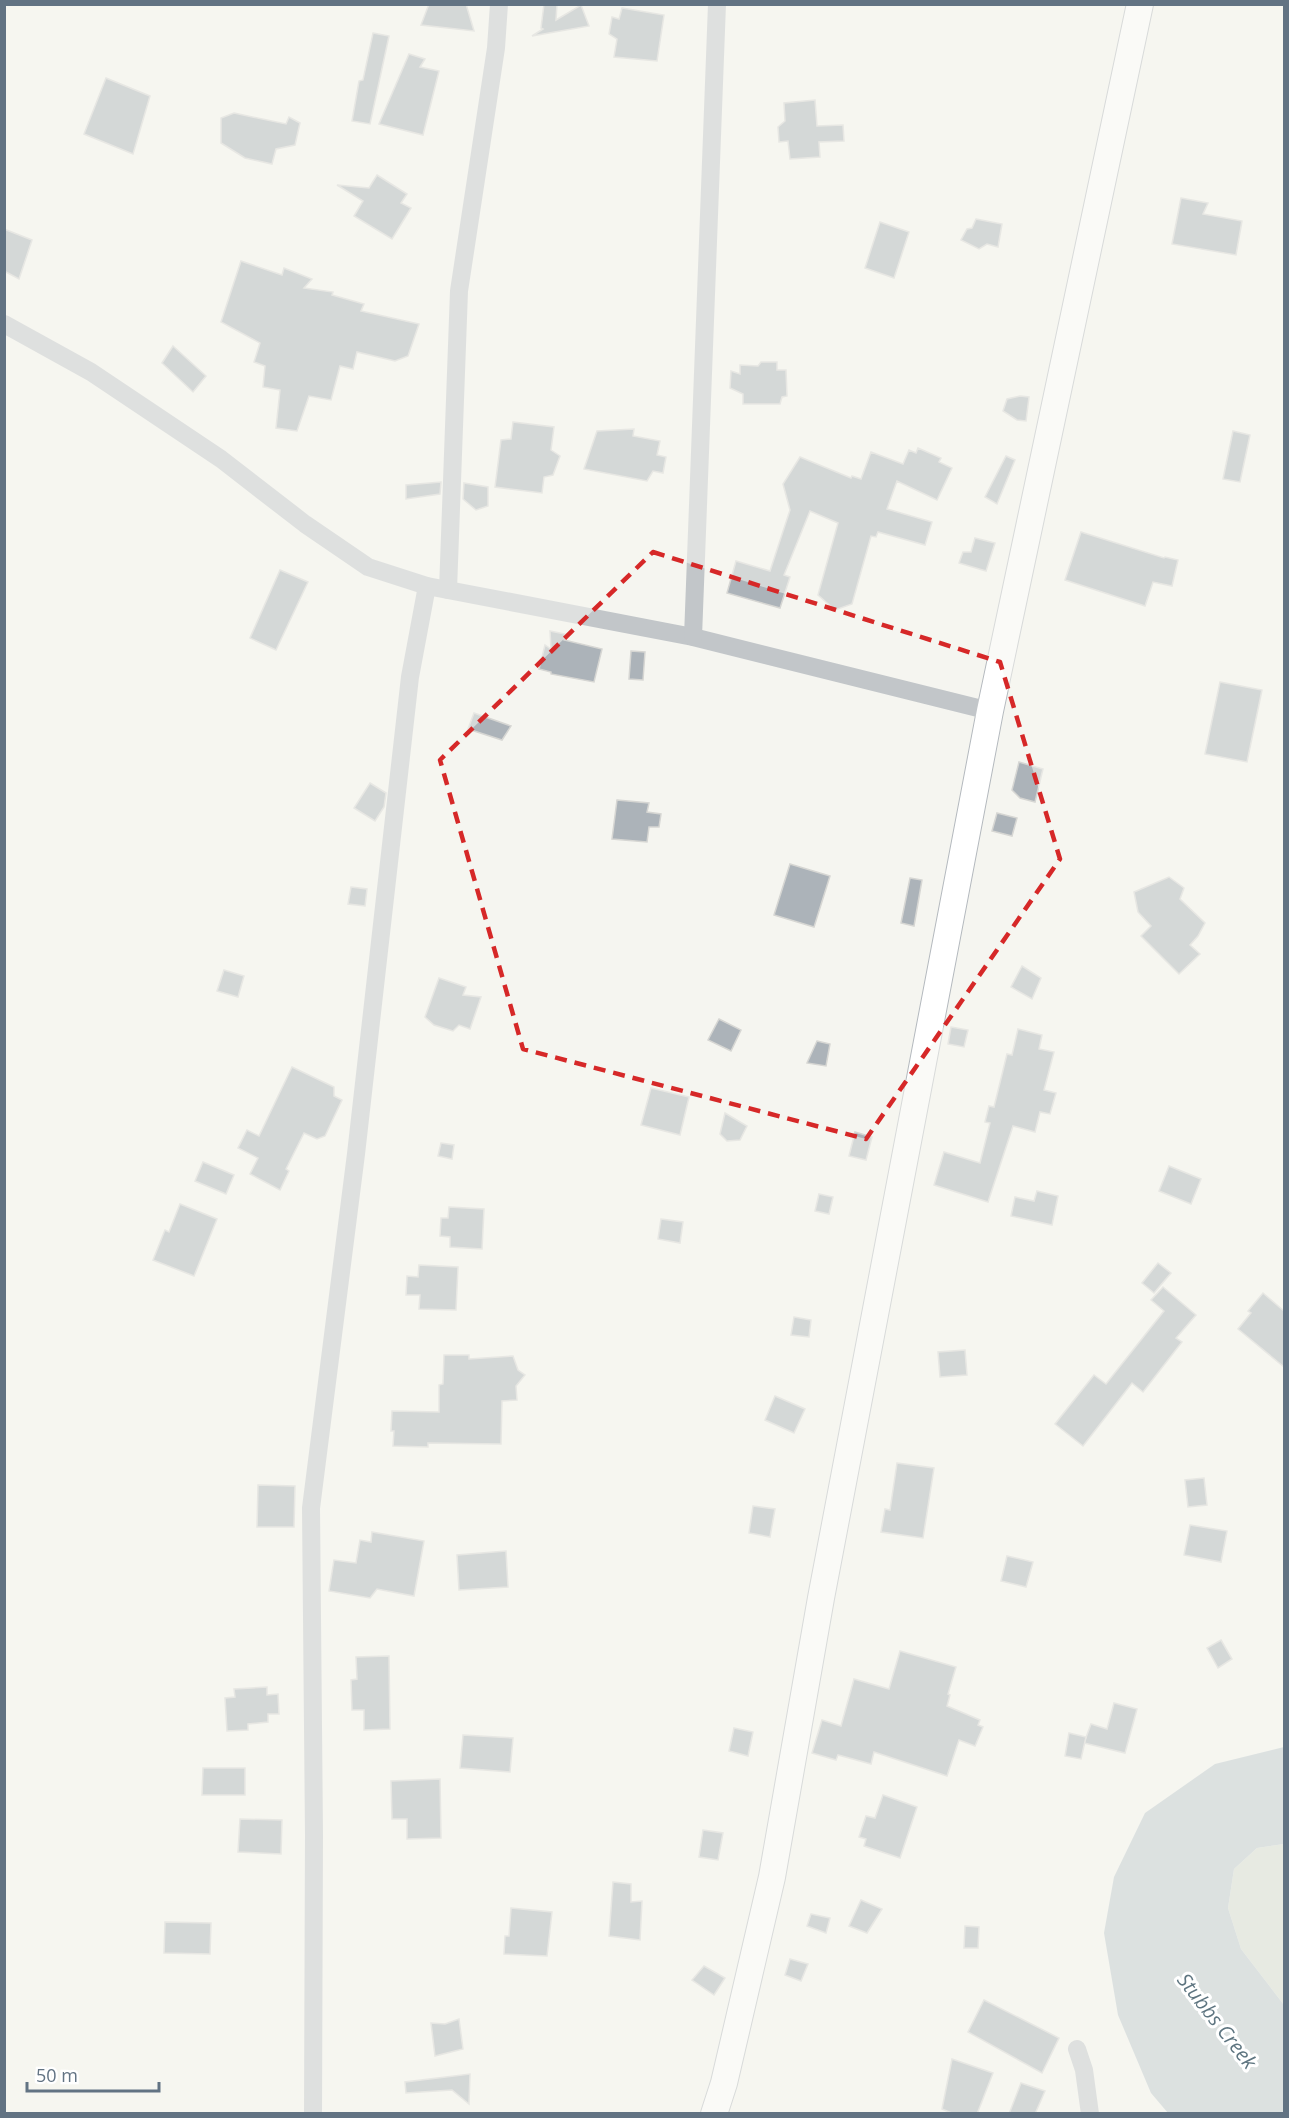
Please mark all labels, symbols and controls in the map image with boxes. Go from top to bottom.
water label: Stubbs Creek [1172,1967,1264,2075]
scale bar [27,2055,159,2093]
text: 50 m [36,2063,78,2087]

